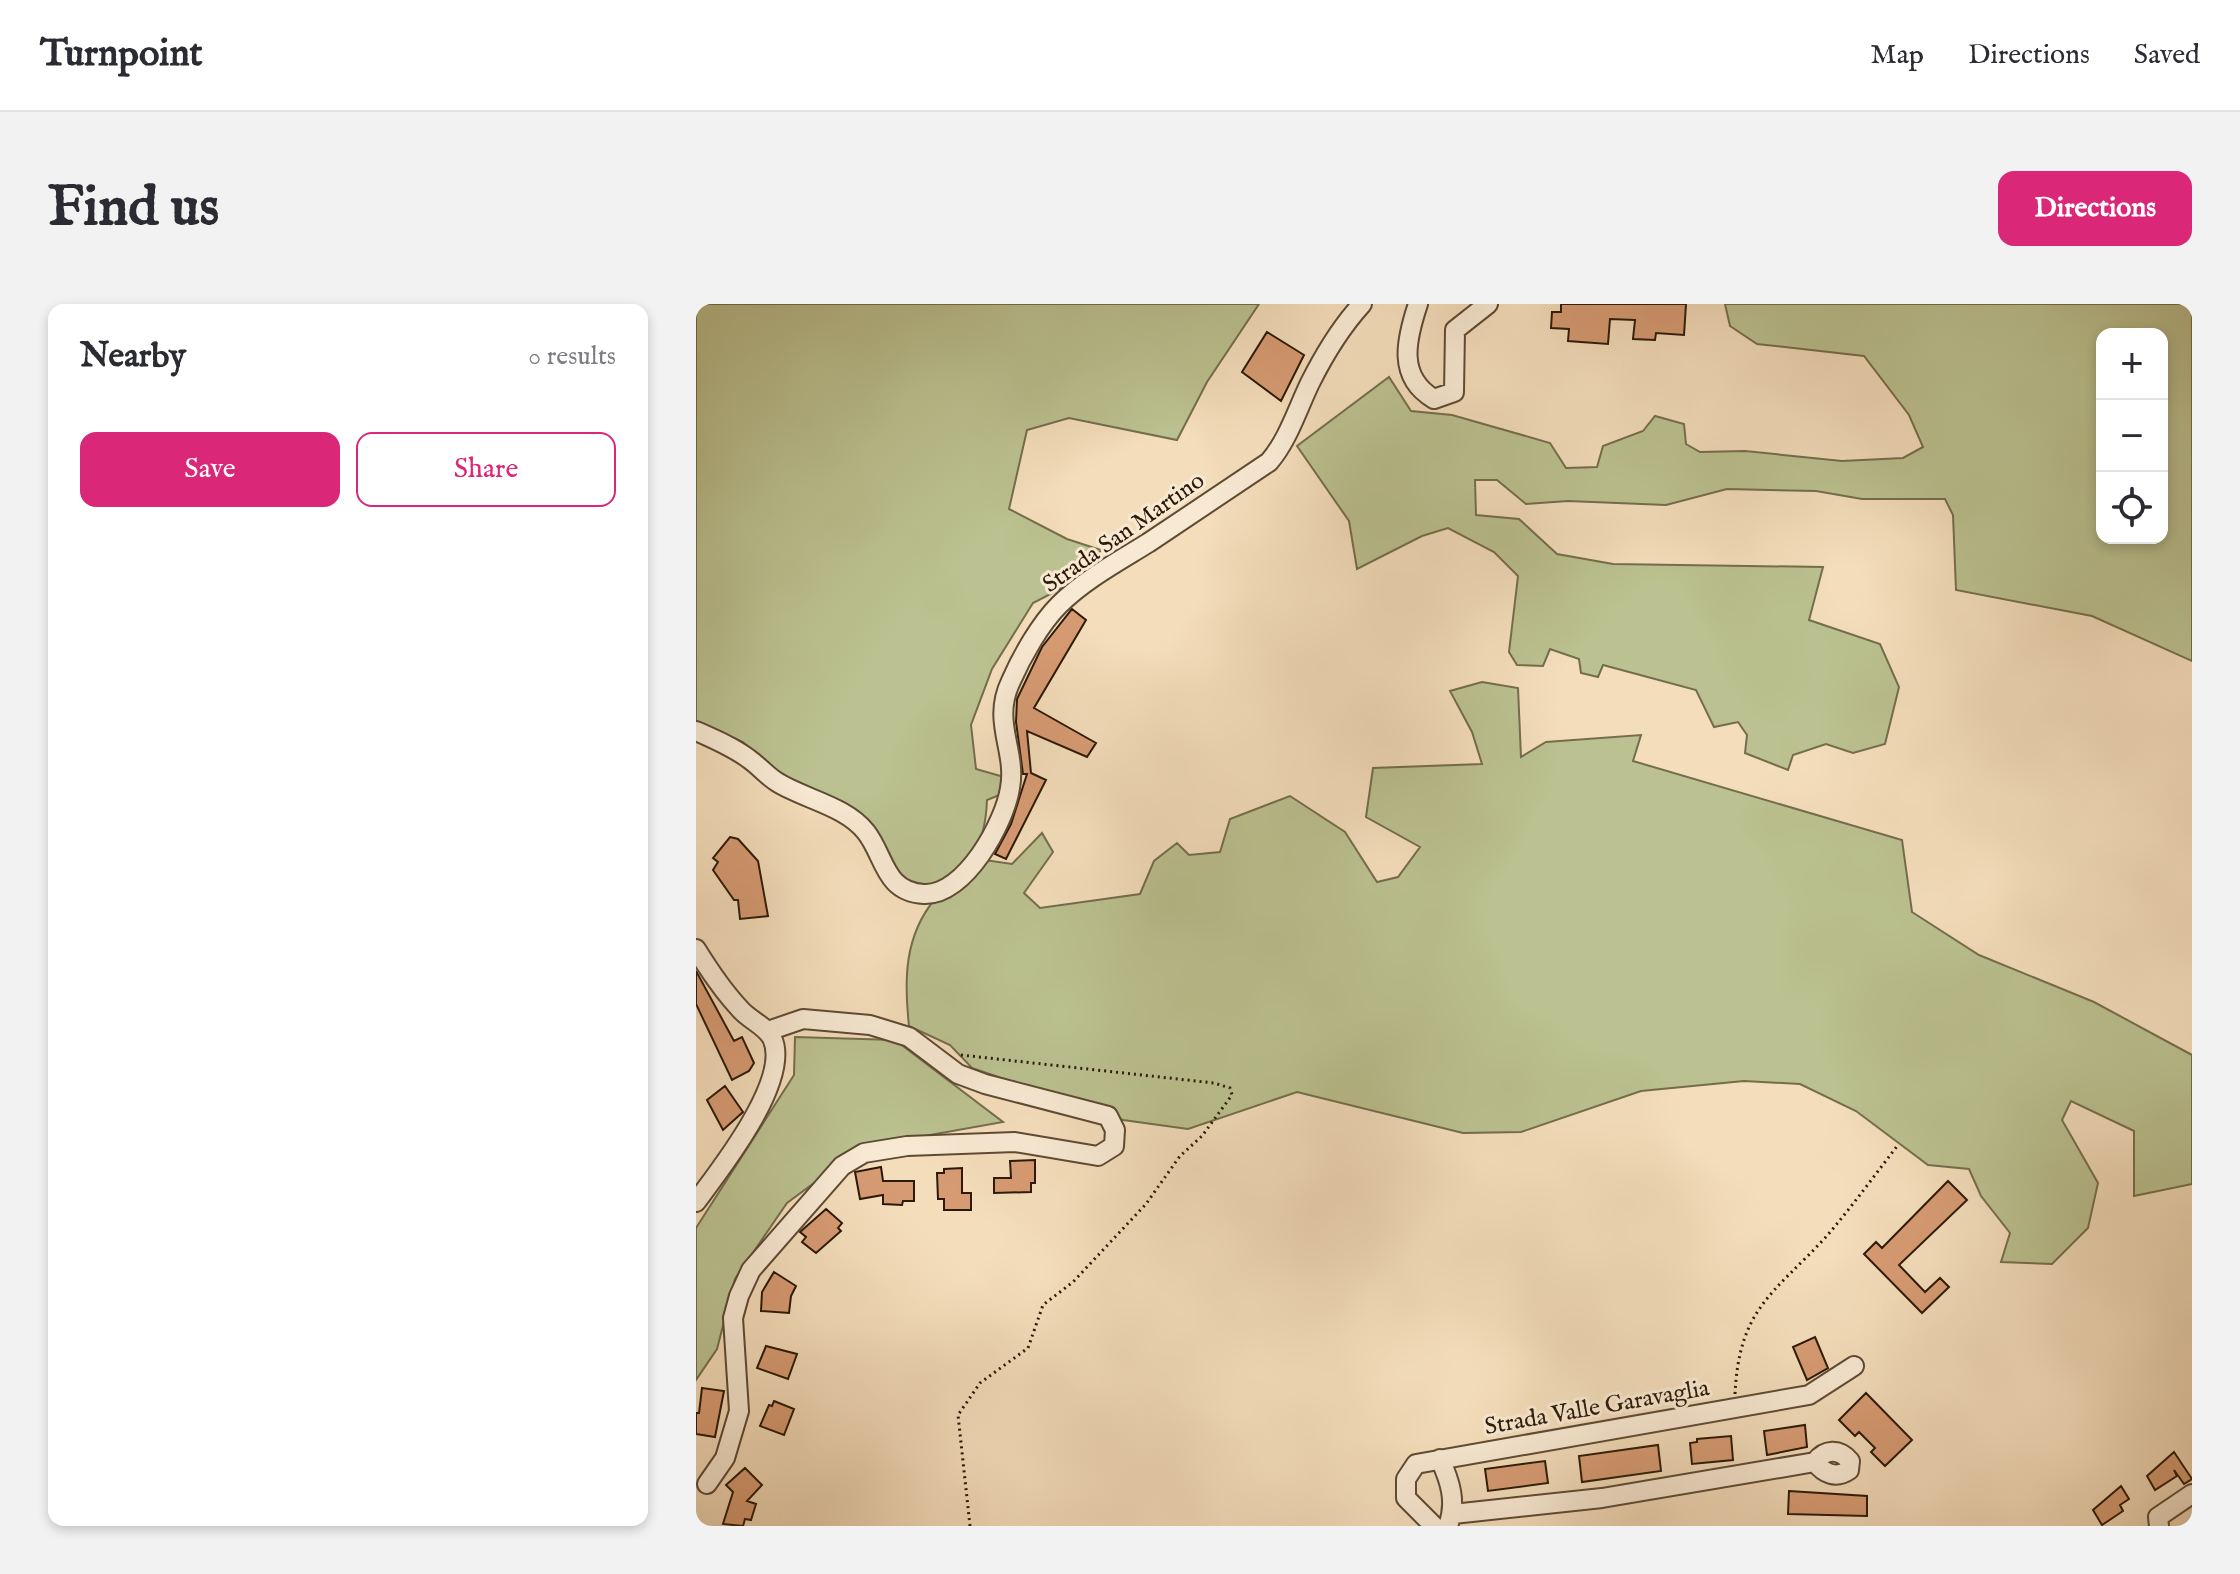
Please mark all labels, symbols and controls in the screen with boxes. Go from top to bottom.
text: Turnpoint [40,31,203,79]
text: Map [1870,38,1924,73]
text: Directions [1968,38,2090,73]
text: Saved [2134,38,2200,73]
button: Directions [1998,171,2192,246]
text: Find us [48,173,219,244]
map controls [2096,328,2168,544]
button: + [2096,328,2168,400]
text: Nearby [80,335,186,378]
text: 0 results [528,340,616,373]
button: − [2096,400,2168,472]
button: Save [80,432,340,507]
button: Share [356,432,616,507]
street label: Strada San Martino [1037,465,1211,600]
button: locate [2096,472,2168,544]
street label: Strada Valle Garavaglia [1482,1373,1712,1443]

